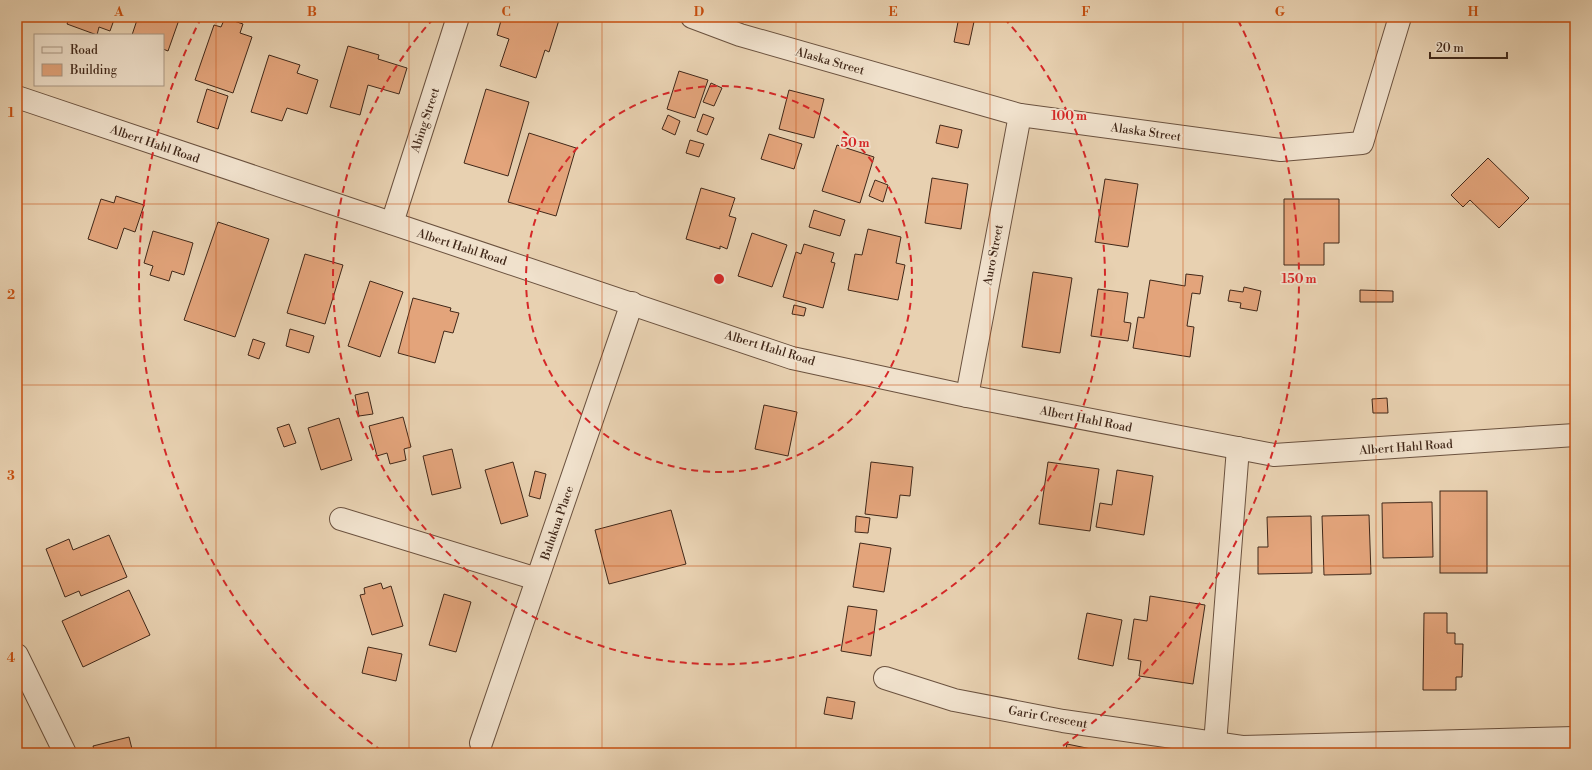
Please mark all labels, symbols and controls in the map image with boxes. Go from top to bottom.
text: A [113,4,124,20]
text: B [307,4,317,20]
text: C [501,4,511,20]
text: D [694,4,704,20]
text: E [888,4,898,20]
text: F [1081,4,1091,20]
text: G [1275,4,1286,20]
text: H [1468,4,1479,20]
legend [34,34,164,86]
scale bar [1430,34,1507,60]
text: 20 m [1436,41,1464,56]
text: Road [70,43,98,58]
street label: Alaska Street [793,44,867,79]
text: Building [69,63,118,78]
street label: Abing Street [408,85,443,155]
text: 1 [8,105,15,121]
text: 100 m [1051,109,1087,124]
street label: Alaska Street [1109,120,1183,145]
street label: Albert Hahl Road [107,122,202,167]
text: 50 m [840,136,870,151]
street label: Auro Street [980,223,1007,288]
street label: Albert Hahl Road [414,226,509,269]
centre of rings [712,272,726,286]
text: 150 m [1282,272,1316,287]
text: 2 [7,287,15,303]
street label: Albert Hahl Road [722,327,817,369]
street label: Albert Hahl Road [1038,403,1133,436]
street label: Albert Hahl Road [1358,437,1453,458]
text: 3 [7,468,15,484]
street label: Bulukua Place [537,484,577,563]
text: 4 [7,650,16,666]
street label: Garir Crescent [1007,703,1089,732]

